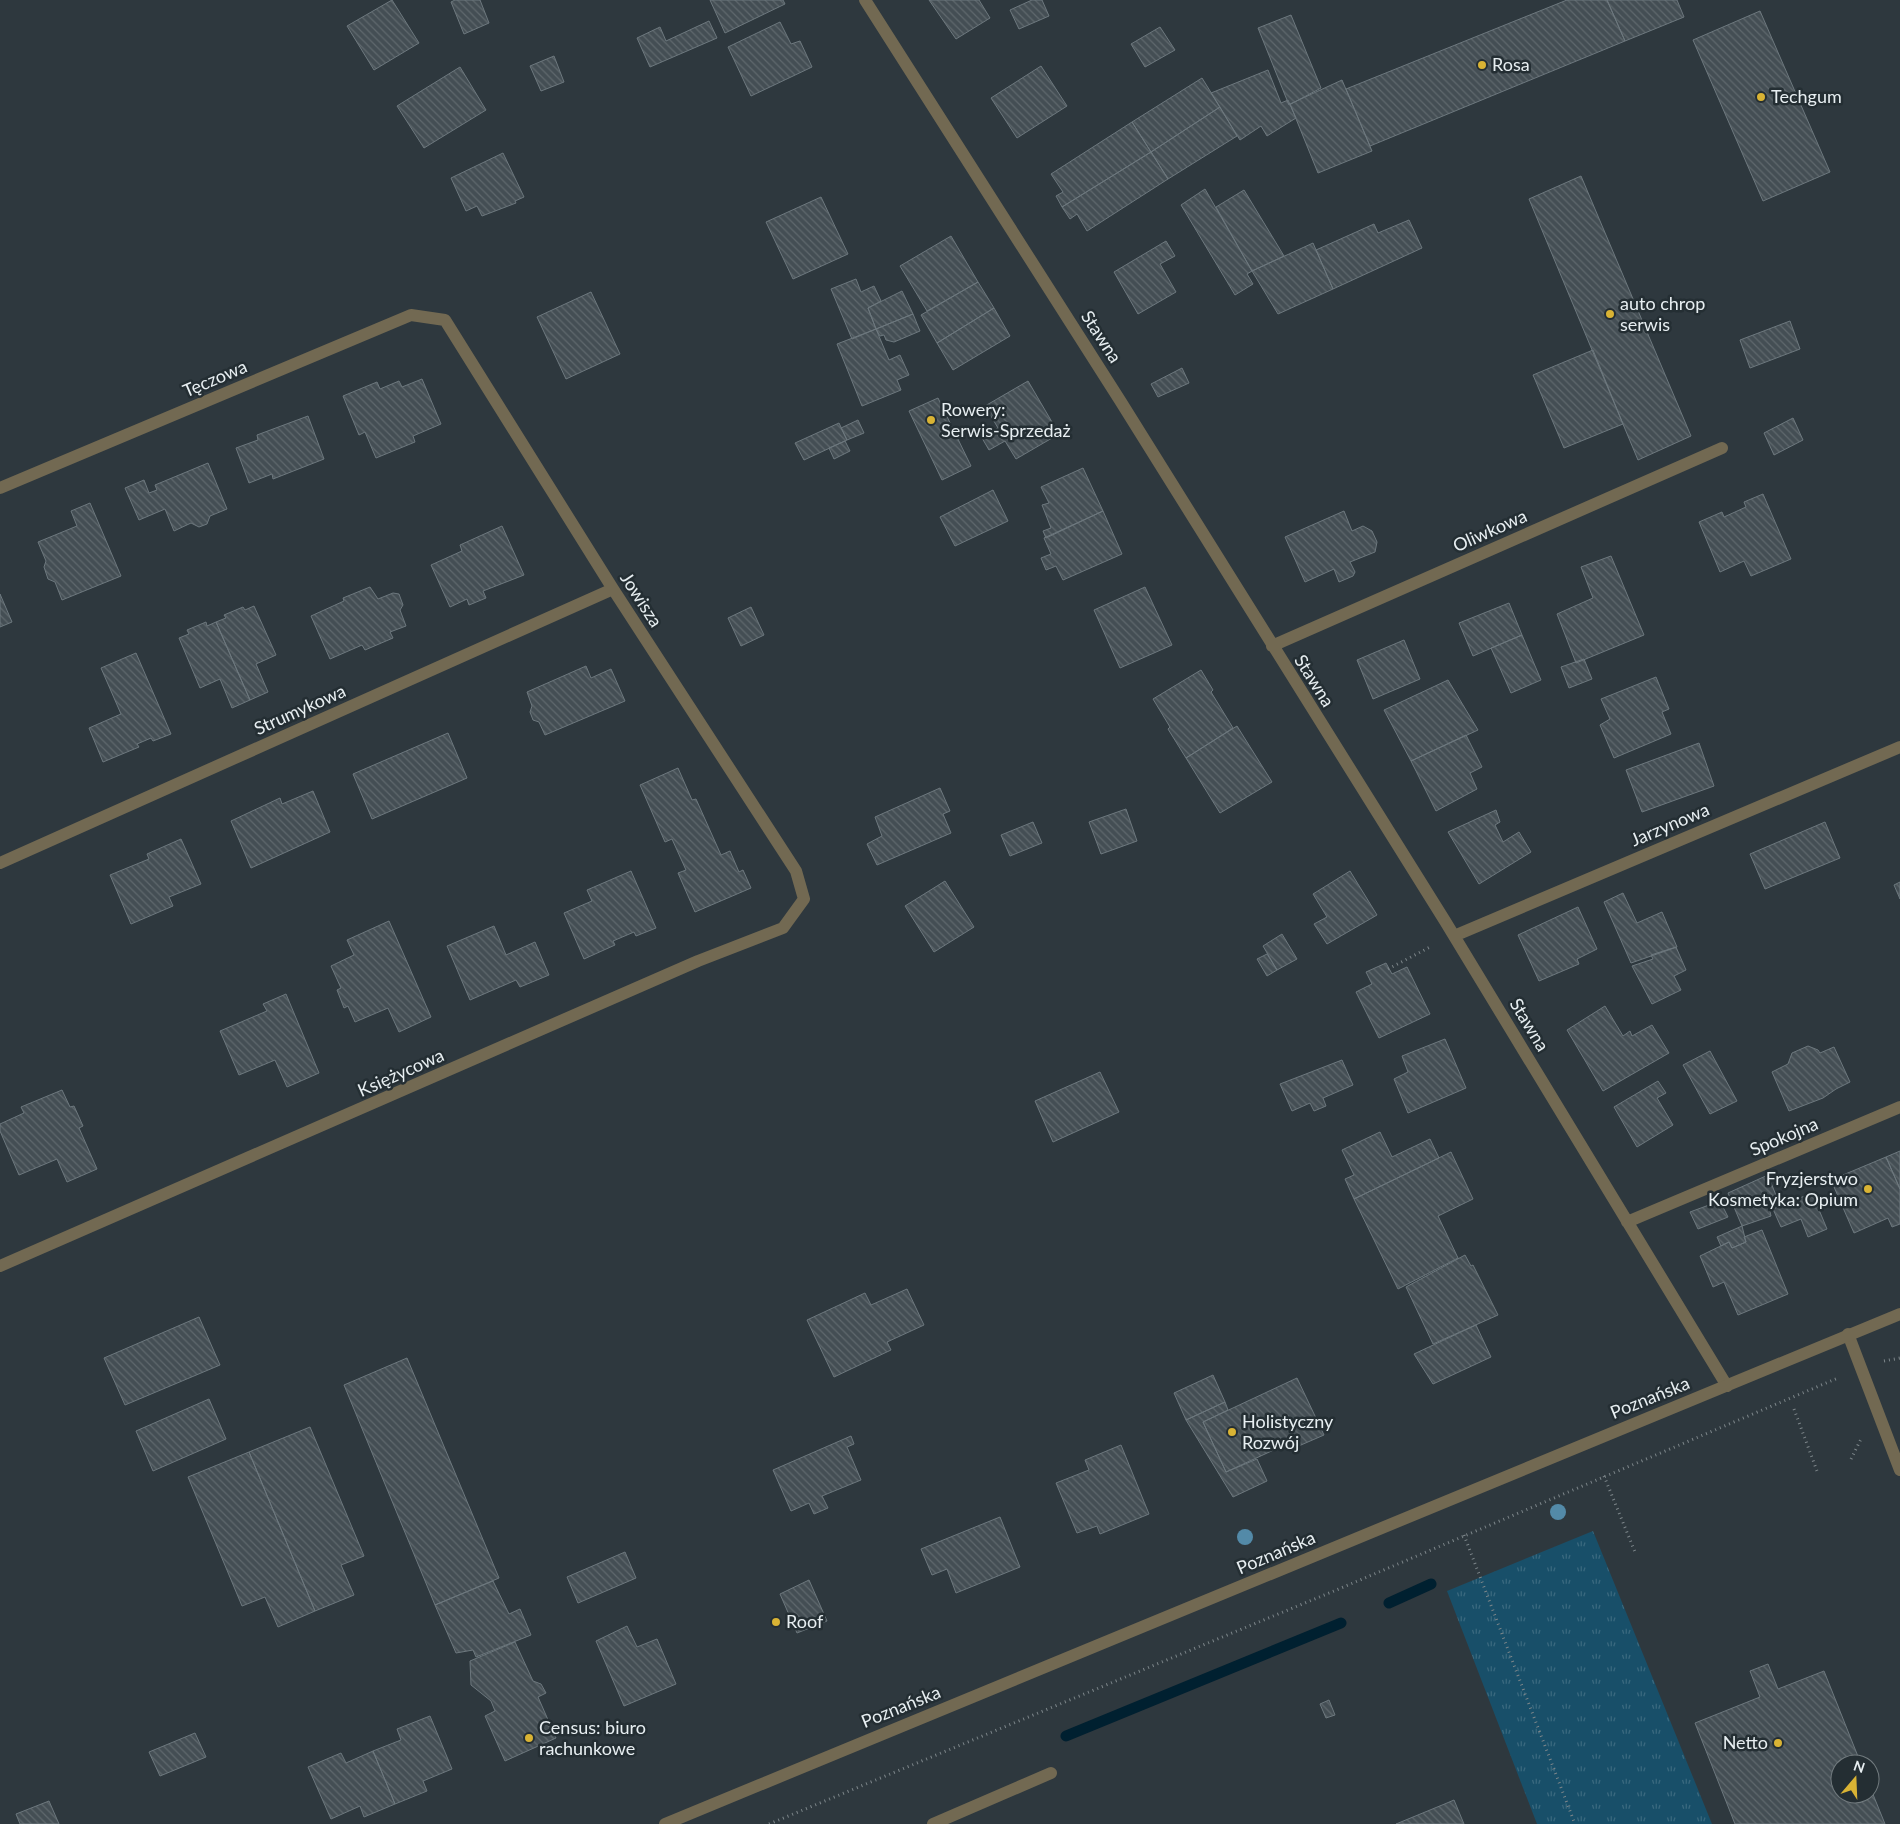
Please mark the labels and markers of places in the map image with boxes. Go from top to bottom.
place label: Rosa [1492,53,1530,75]
marker: Rosa [1476,59,1488,71]
place label: Techgum [1771,85,1842,107]
marker: Techgum [1755,91,1767,103]
place label: auto chrop serwis [1620,292,1705,335]
marker: auto chrop serwis [1604,308,1616,320]
place label: Rowery: Serwis-Sprzedaż [941,398,1071,441]
marker: Rowery: Serwis-Sprzedaż [925,414,937,426]
place label: Fryzjerstwo Kosmetyka: Opium [1708,1167,1858,1210]
marker: Fryzjerstwo Kosmetyka: Opium [1862,1183,1874,1195]
place label: Holistyczny Rozwój [1242,1410,1334,1453]
marker: Holistyczny Rozwój [1226,1426,1238,1438]
place label: Roof [786,1610,824,1632]
marker: Roof [770,1616,782,1628]
place label: Census: biuro rachunkowe [539,1716,646,1759]
place label: Netto [1723,1731,1768,1753]
marker: Census: biuro rachunkowe [523,1732,535,1744]
marker: Netto [1772,1737,1784,1749]

